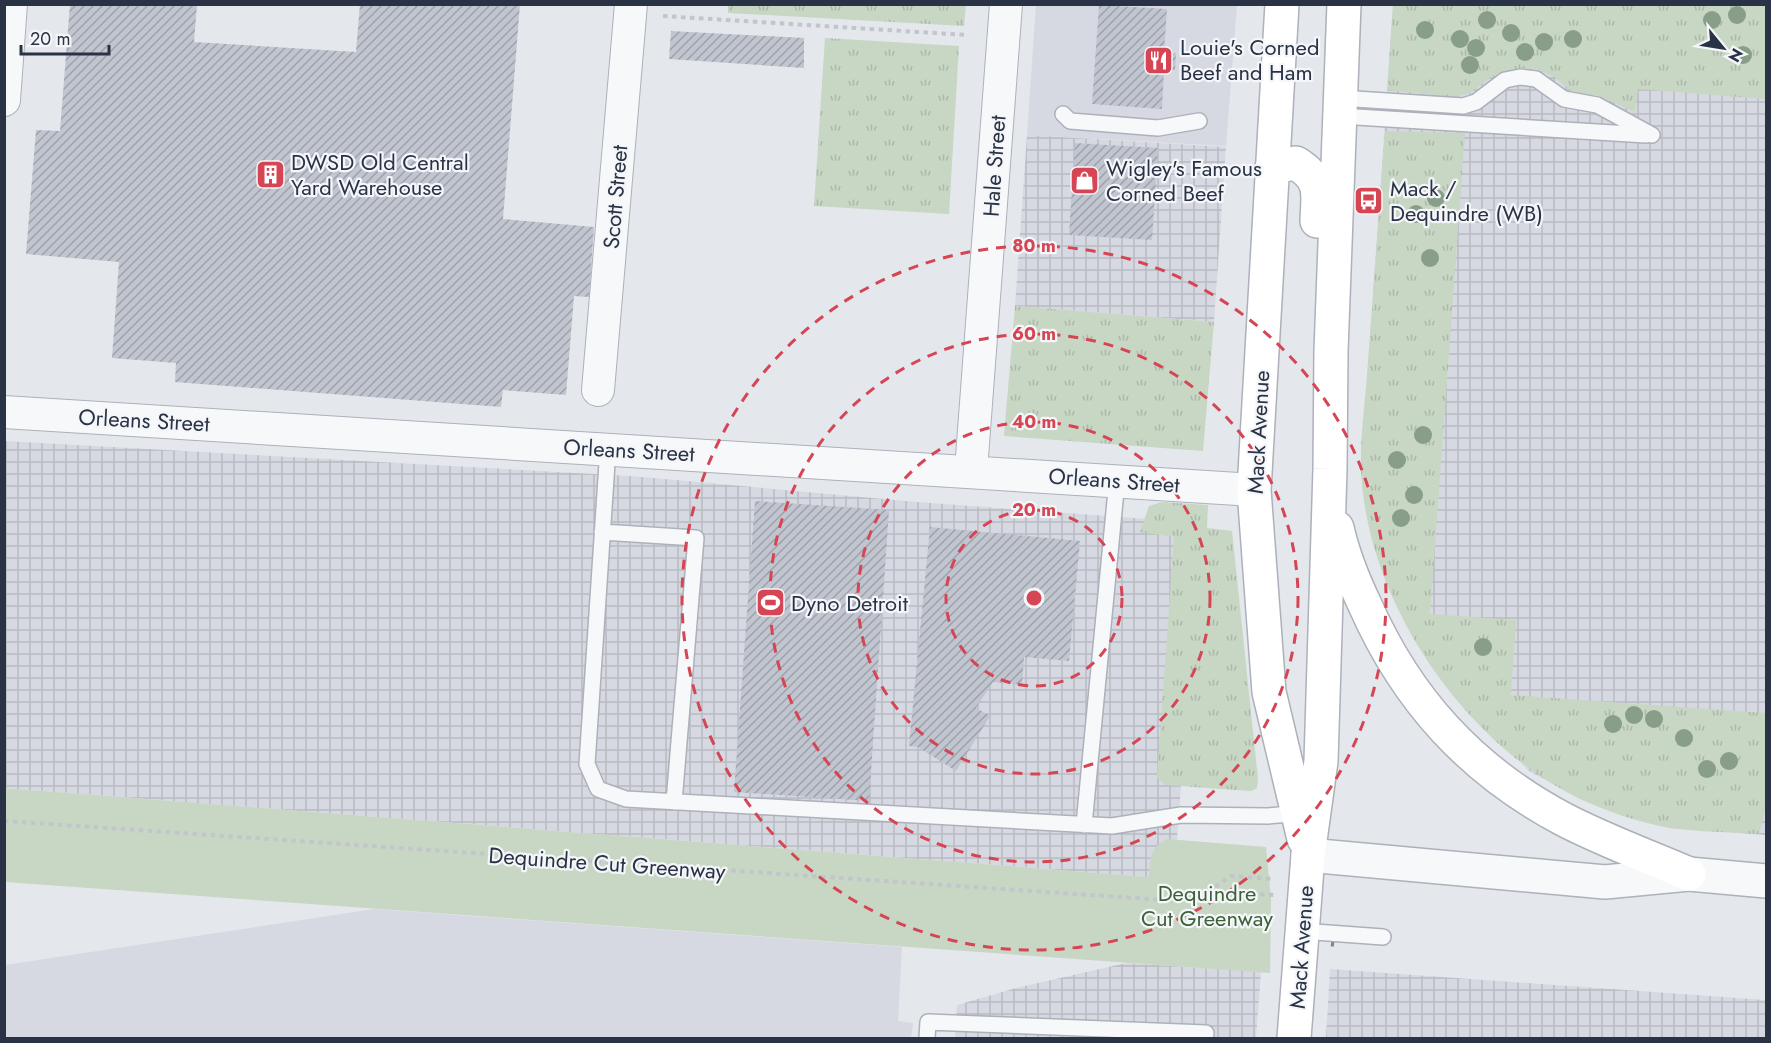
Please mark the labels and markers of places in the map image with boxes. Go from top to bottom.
place label: Louie's Corned Beef and Ham [1180,31,1319,88]
restaurant icon: Louie's Corned Beef and Ham [1143,44,1175,76]
place label: DWSD Old Central Yard Warehouse [291,146,469,203]
place label: Wigley's Famous Corned Beef [1106,152,1262,209]
building icon: DWSD Old Central Yard Warehouse [254,159,286,191]
shop icon: Wigley's Famous Corned Beef [1069,165,1101,197]
place label: Mack / Dequindre (WB) [1390,172,1543,229]
bus stop icon: Mack / Dequindre (WB) [1353,185,1385,217]
sports icon: Dyno Detroit [754,587,786,619]
place label: Dyno Detroit [791,587,909,619]
centre of rings [1024,588,1044,608]

